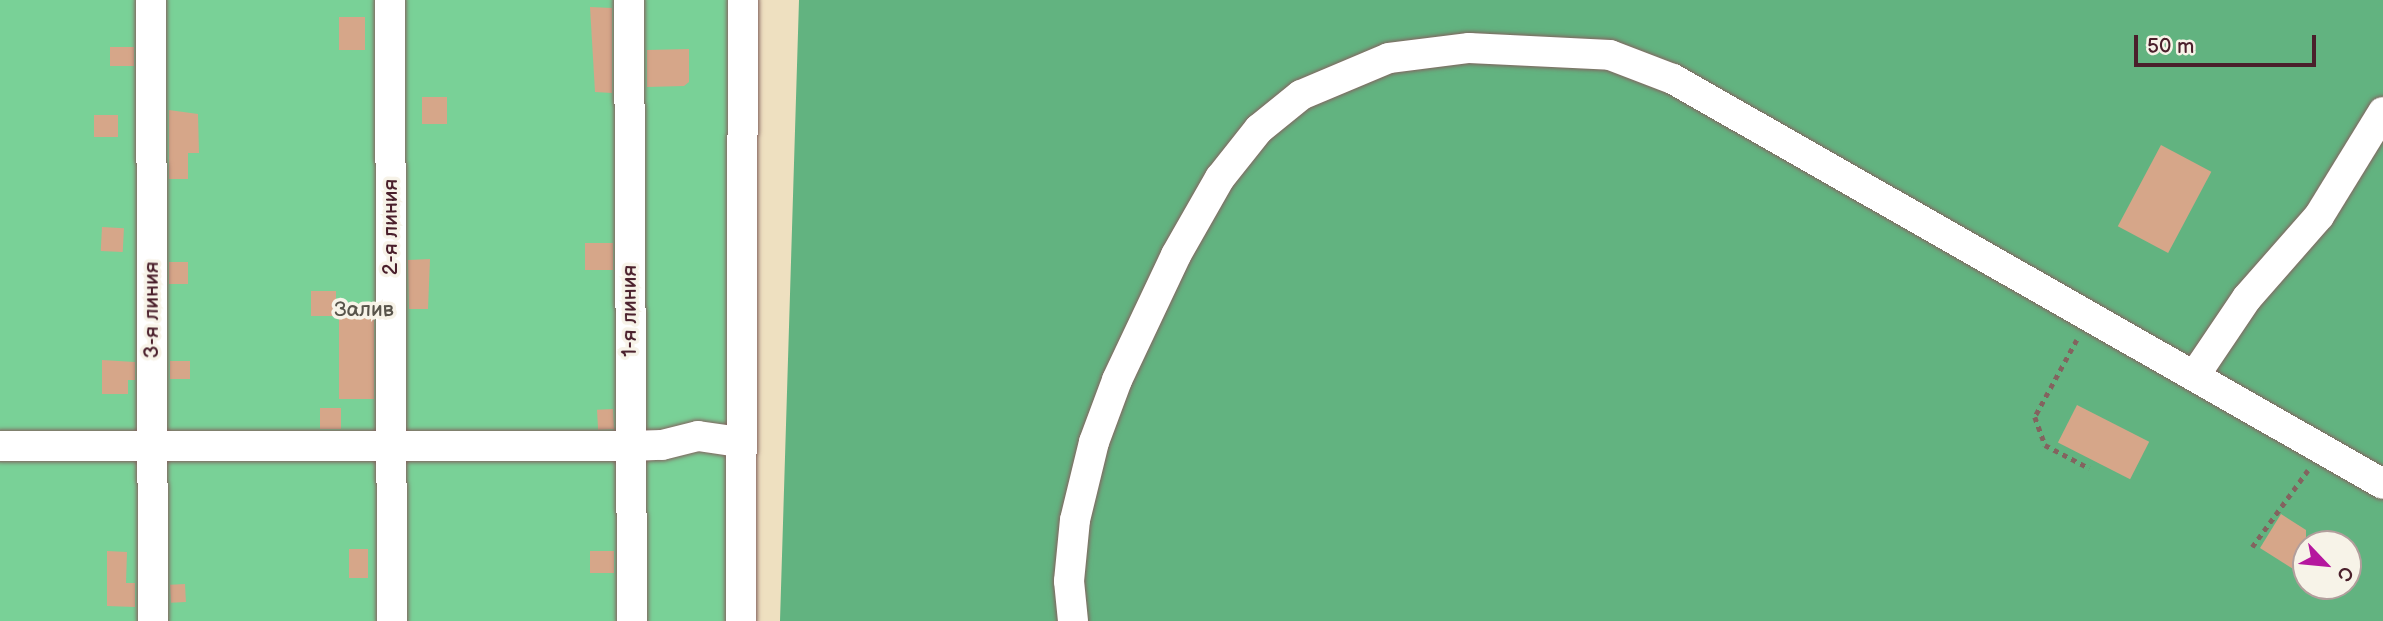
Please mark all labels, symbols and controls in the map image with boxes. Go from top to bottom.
scale bar [2138,21,2320,65]
text: 50 m [2147,34,2194,59]
street label: 2-я линия [378,179,404,275]
street label: 3-я линия [139,262,165,358]
street label: 1-я линия [617,265,643,357]
park label: Залив [334,297,394,323]
north arrow [2292,530,2362,600]
text: С [2331,563,2358,585]

